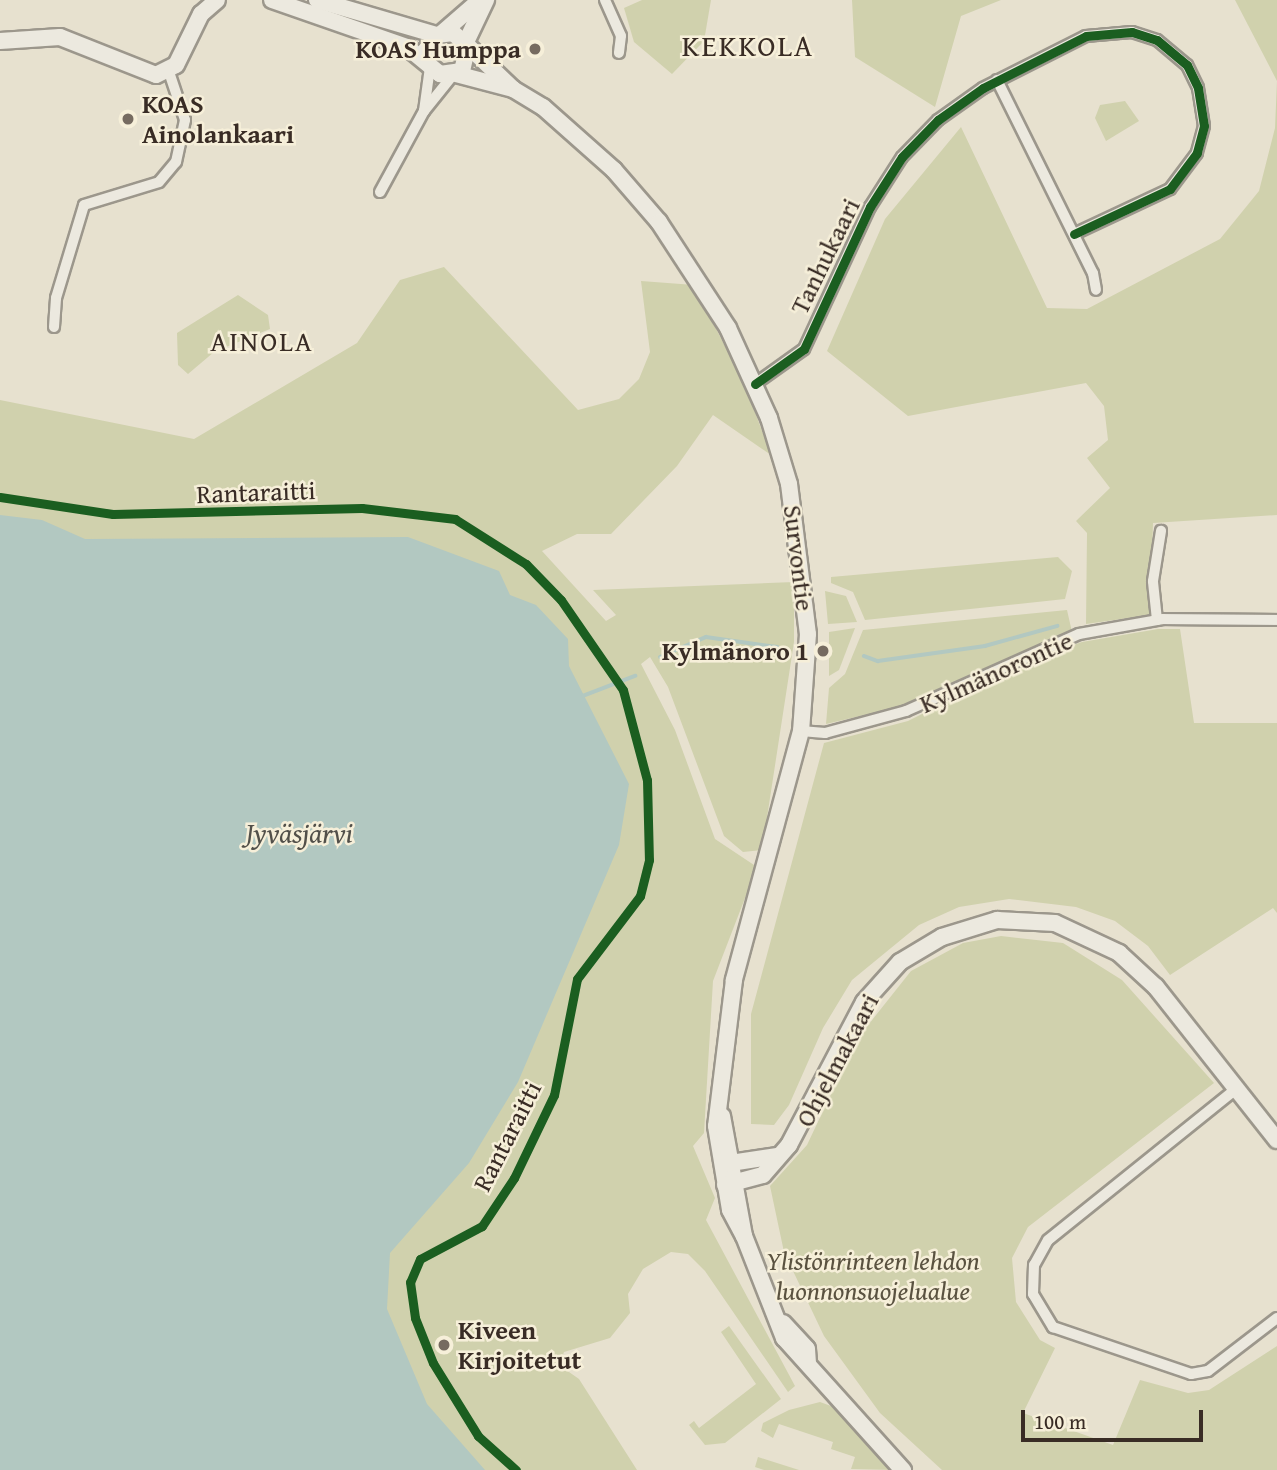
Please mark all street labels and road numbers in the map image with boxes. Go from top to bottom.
street label: Tanhukaari [784,193,866,319]
street label: Rantaraitti [196,474,316,510]
street label: Survontie [777,503,821,613]
street label: Kylmänorontie [915,624,1077,720]
street label: Ohjelmakaari [789,988,885,1132]
street label: Rantaraitti [466,1076,548,1196]

